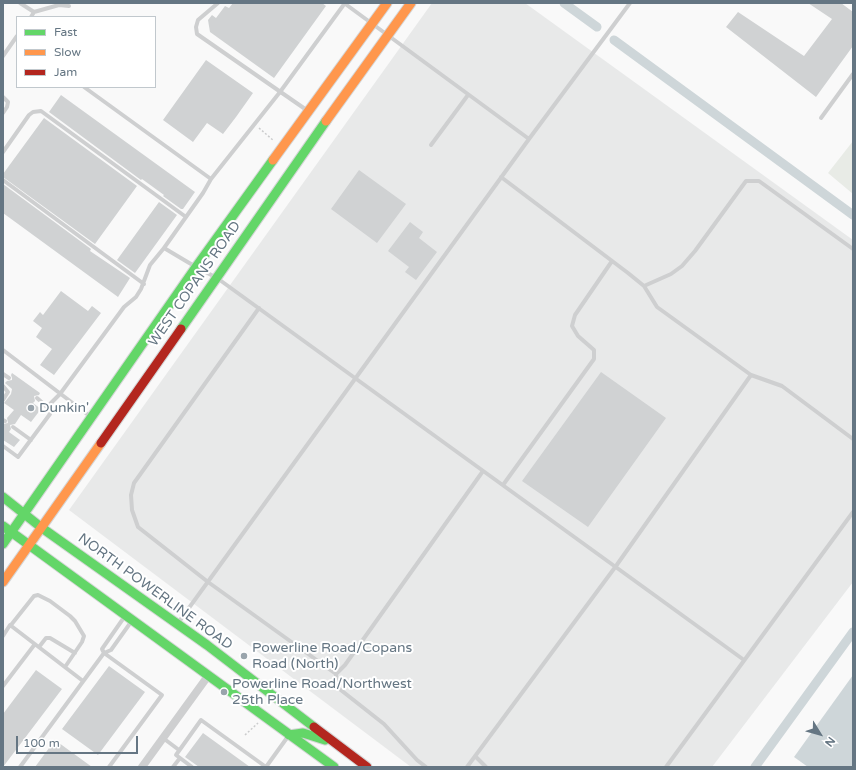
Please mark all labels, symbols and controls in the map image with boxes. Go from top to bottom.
legend [16,16,156,88]
text: Fast [54,25,77,39]
text: Slow [54,45,81,59]
text: Jam [54,65,77,79]
street label: WEST COPANS ROAD [145,218,245,350]
place label: Dunkin' [39,400,89,416]
marker: Dunkin' [26,403,36,413]
street label: NORTH POWERLINE ROAD [74,530,236,654]
place label: Powerline Road/Copans Road (North) [252,640,412,672]
marker: Powerline Road/Copans Road (North) [239,651,249,661]
place label: Powerline Road/Northwest 25th Place [232,676,412,708]
marker: Powerline Road/Northwest 25th Place [219,687,229,697]
north arrow [800,714,840,754]
scale bar [18,728,140,754]
text: N [822,734,838,749]
text: 100 m [23,736,60,750]

